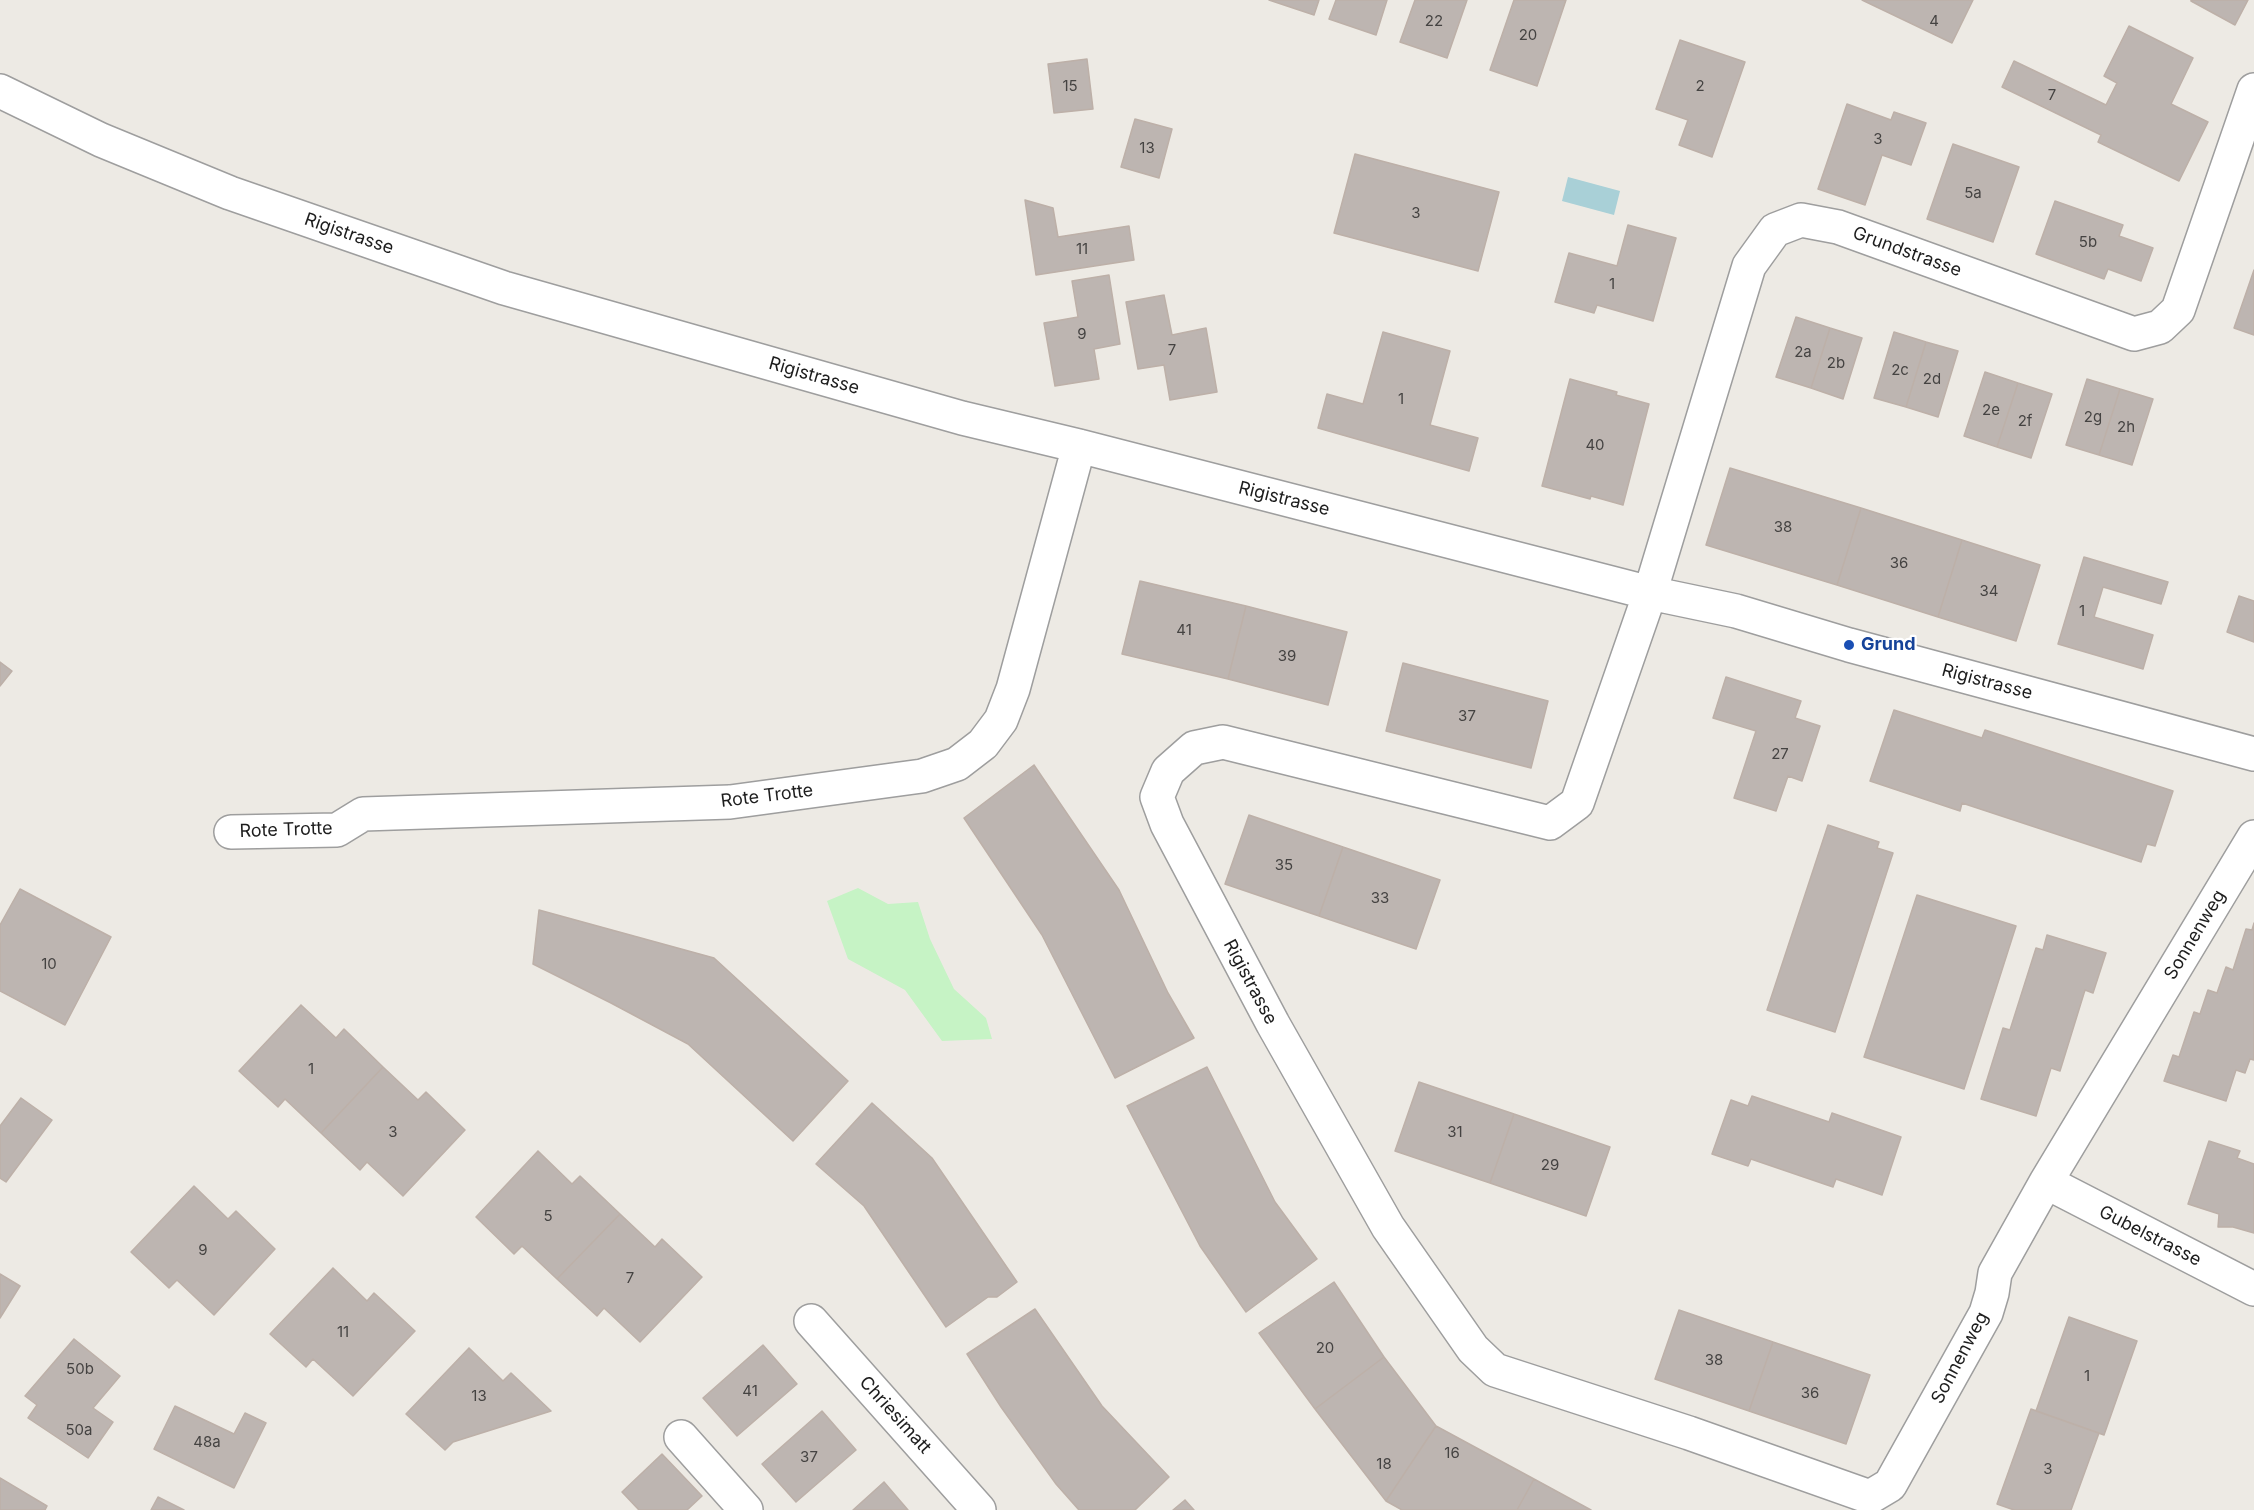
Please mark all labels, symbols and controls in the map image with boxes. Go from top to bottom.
house number: 22 [1425,12,1443,30]
house number: 4 [1929,12,1939,30]
house number: 20 [1519,26,1537,44]
house number: 15 [1062,77,1078,95]
house number: 2 [1695,77,1705,95]
house number: 7 [2048,86,2056,104]
house number: 3 [1873,130,1883,148]
house number: 13 [1139,139,1155,157]
house number: 5a [1964,184,1982,202]
house number: 3 [1411,204,1421,222]
street label: Rigistrasse [301,209,397,259]
street label: Grundstrasse [1850,222,1964,282]
house number: 5b [2079,233,2097,251]
house number: 11 [1076,240,1088,258]
house number: 1 [1609,275,1615,293]
house number: 9 [1077,325,1087,343]
house number: 7 [1168,341,1176,359]
house number: 2a [1794,343,1812,361]
street label: Rigistrasse [766,353,862,399]
house number: 2b [1827,354,1845,372]
house number: 2c [1891,361,1909,379]
house number: 2d [1923,370,1941,388]
house number: 1 [1398,390,1404,408]
house number: 2e [1982,401,2000,419]
house number: 2g [2084,408,2102,426]
house number: 2f [2018,412,2032,430]
house number: 2h [2117,418,2135,436]
house number: 40 [1585,436,1605,454]
street label: Rigistrasse [1236,477,1332,521]
house number: 38 [1774,518,1792,536]
house number: 36 [1890,554,1908,572]
house number: 34 [1980,582,1998,600]
house number: 1 [2079,602,2085,620]
house number: 41 [1176,621,1192,639]
place label: Grund [1861,634,1916,656]
marker: Grund [1842,638,1856,652]
house number: 39 [1278,647,1296,665]
street label: Rigistrasse [1939,660,2035,704]
house number: 37 [1458,707,1476,725]
house number: 27 [1771,745,1789,763]
street label: Rote Trotte [720,780,814,812]
street label: Rote Trotte [239,818,333,842]
house number: 35 [1275,856,1293,874]
street label: Sonnenweg [2160,886,2230,984]
house number: 33 [1371,889,1389,907]
street label: Rigistrasse [1219,936,1281,1028]
house number: 10 [41,955,57,973]
house number: 1 [308,1060,314,1078]
house number: 3 [388,1123,398,1141]
house number: 31 [1447,1123,1463,1141]
house number: 29 [1541,1156,1559,1174]
street label: Gubelstrasse [2095,1201,2205,1271]
house number: 5 [543,1207,553,1225]
house number: 9 [198,1241,208,1259]
house number: 7 [626,1269,634,1287]
street label: Sonnenweg [1927,1308,1993,1408]
house number: 11 [337,1323,349,1341]
house number: 20 [1316,1339,1334,1357]
house number: 38 [1705,1351,1723,1369]
house number: 50b [66,1360,94,1378]
house number: 1 [2084,1367,2090,1385]
street label: Chriesimatt [855,1372,935,1458]
house number: 41 [742,1382,758,1400]
house number: 36 [1801,1384,1819,1402]
house number: 13 [471,1387,487,1405]
house number: 50a [65,1421,93,1439]
house number: 48a [193,1433,221,1451]
house number: 16 [1444,1444,1460,1462]
house number: 37 [800,1448,818,1466]
house number: 18 [1376,1455,1392,1473]
house number: 3 [2043,1460,2053,1478]

